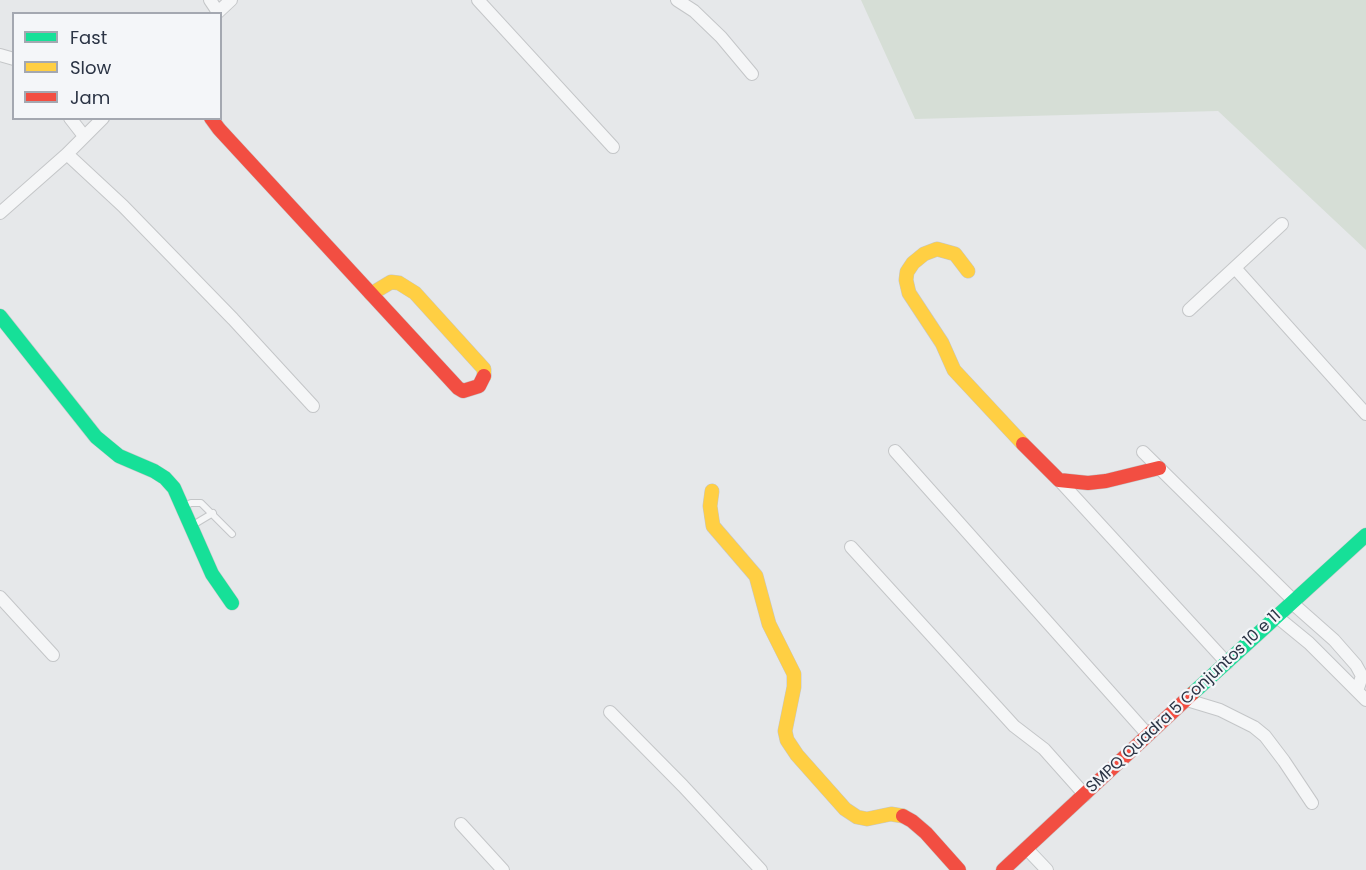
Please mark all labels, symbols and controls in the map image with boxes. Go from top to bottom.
legend [12,12,222,120]
text: Fast [70,25,107,50]
text: Slow [70,55,111,80]
text: Jam [70,85,110,110]
street label: SMPQ Quadra 5 Conjuntos 10 e 11 [1083,607,1285,797]

